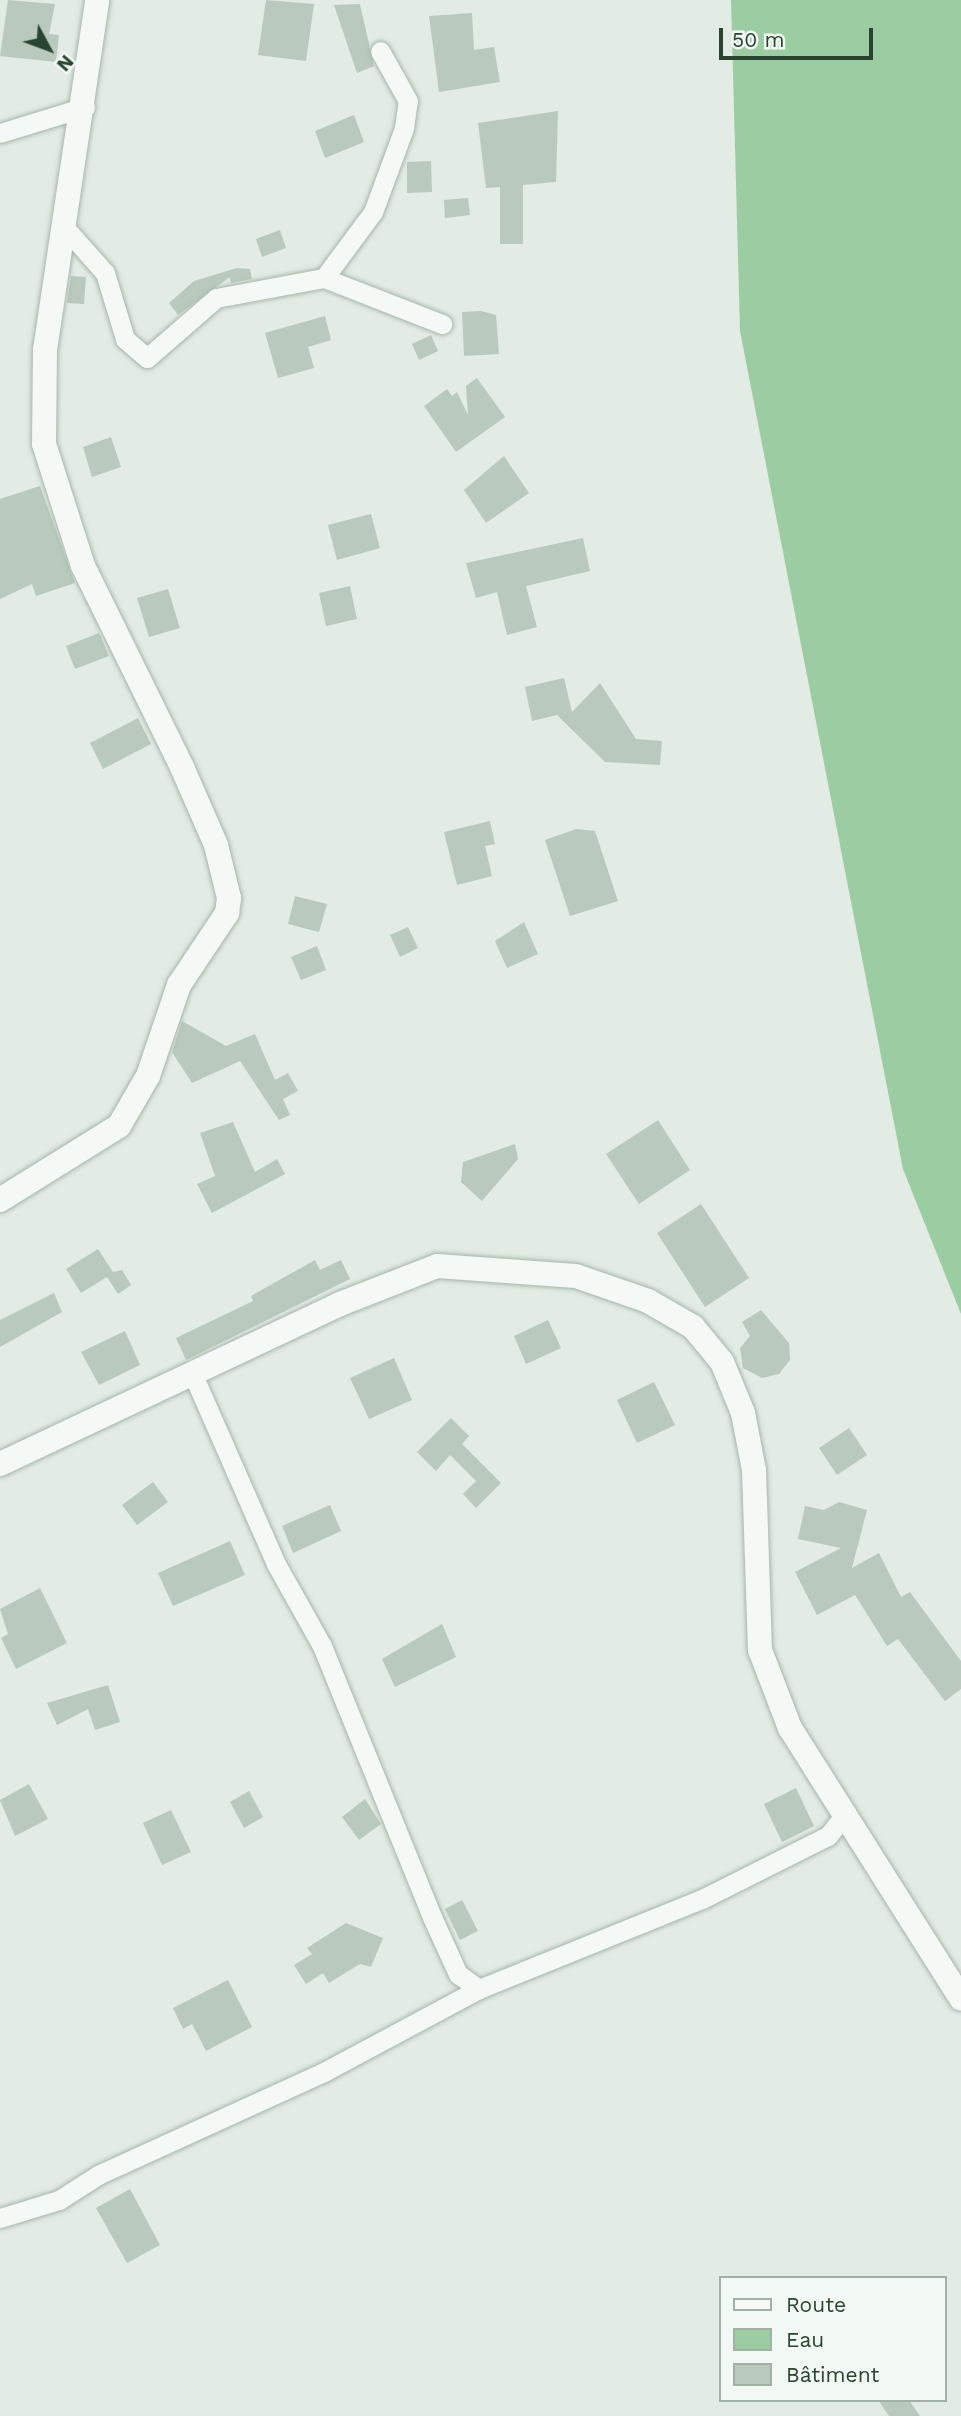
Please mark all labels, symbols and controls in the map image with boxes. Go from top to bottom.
north arrow [14,14,84,84]
scale bar [723,14,877,58]
text: 50 m [732,27,784,52]
text: N [52,50,79,76]
legend [720,2276,947,2402]
text: Route [786,2292,846,2317]
text: Eau [786,2327,824,2352]
text: Bâtiment [786,2362,879,2387]

